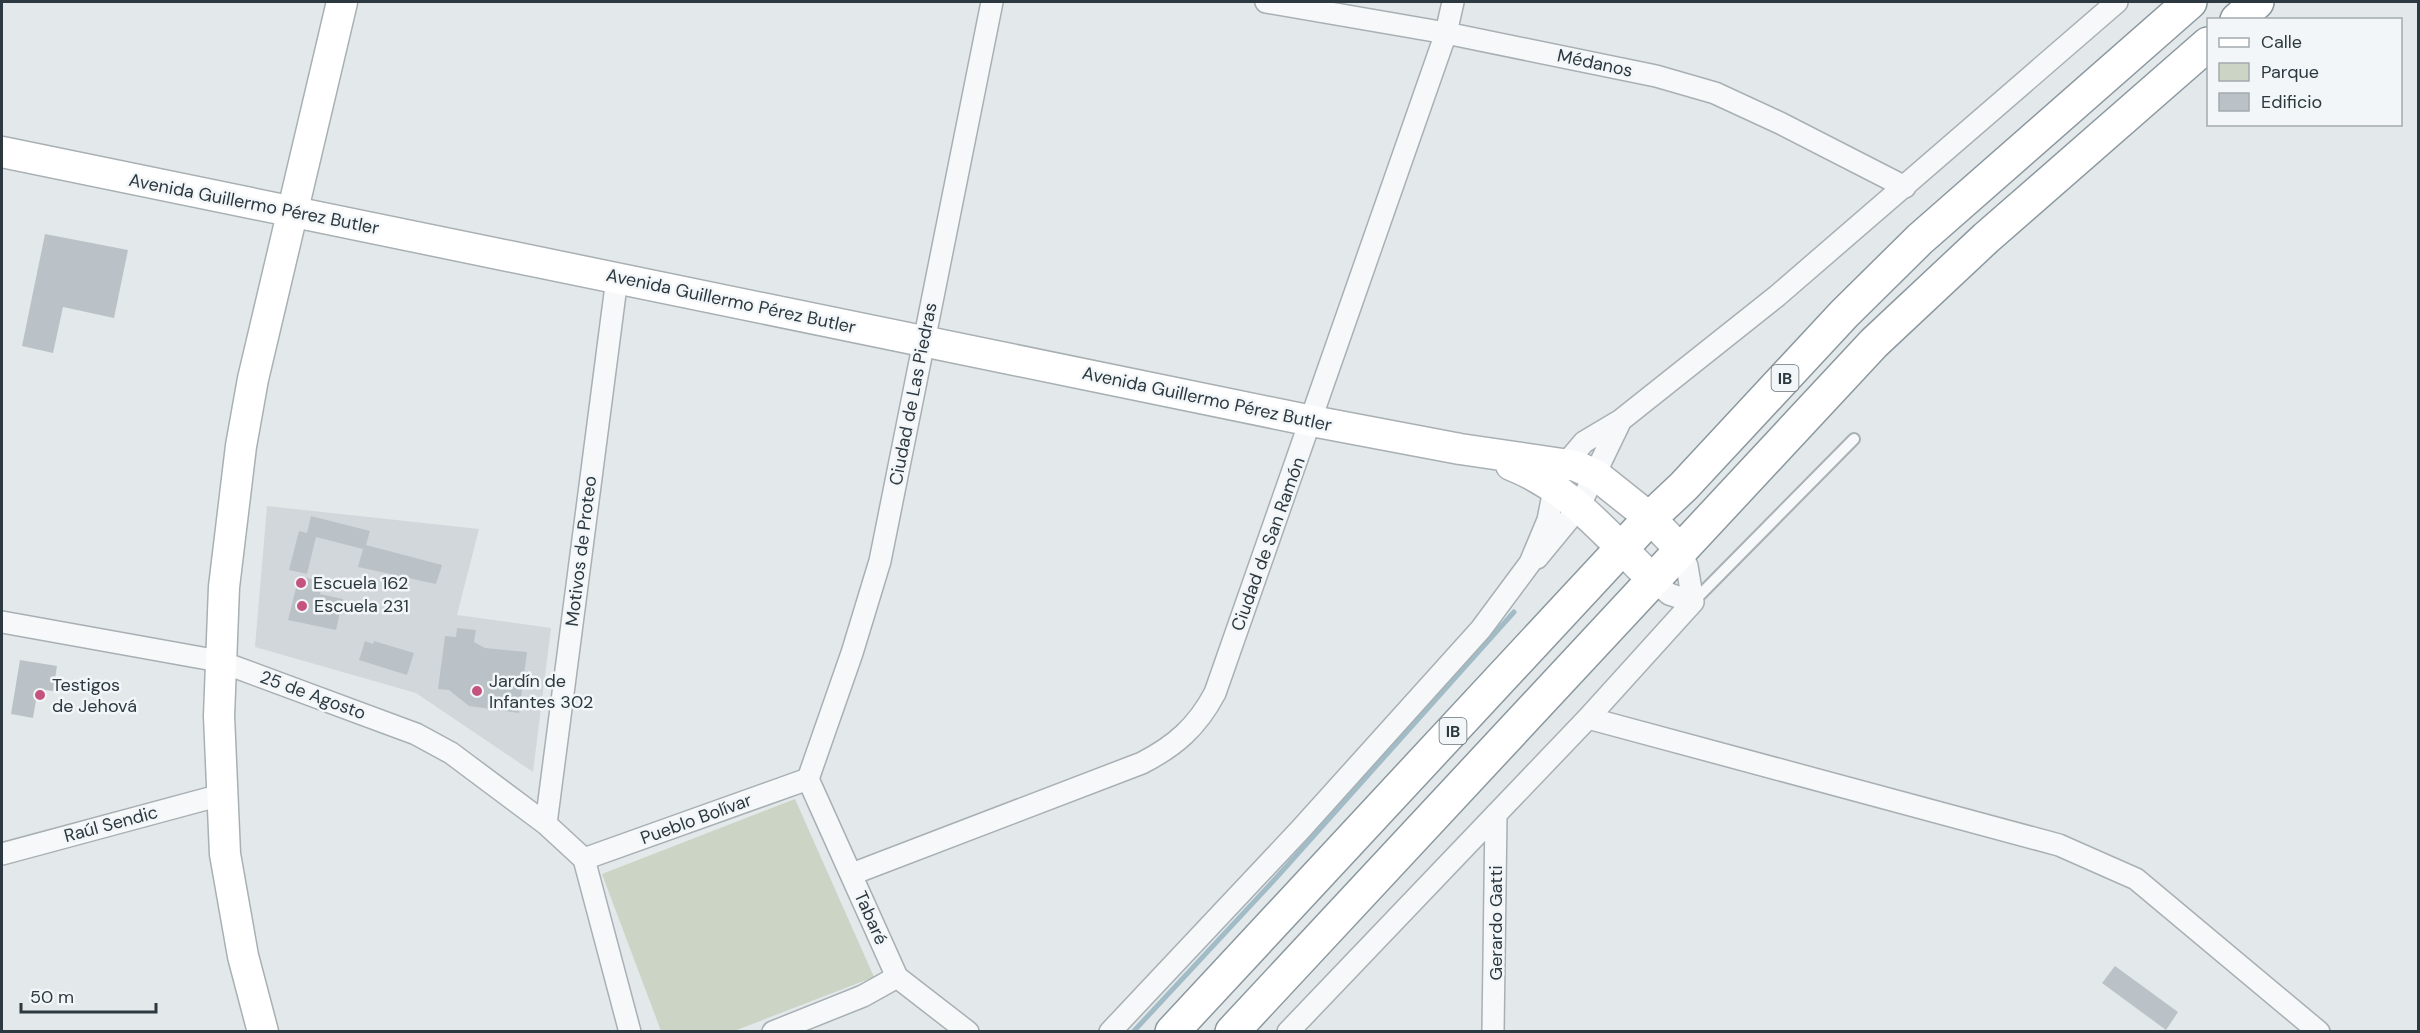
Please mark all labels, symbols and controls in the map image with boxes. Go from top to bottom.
legend [2207,18,2402,126]
text: Calle [2261,30,2302,54]
street label: Médanos [1555,43,1635,83]
text: Parque [2261,60,2319,84]
text: Edificio [2261,90,2322,114]
street label: Avenida Guillermo Pérez Butler [127,168,381,240]
street label: Avenida Guillermo Pérez Butler [604,263,858,339]
street label: Ciudad de Las Piedras [883,300,943,488]
street label: Avenida Guillermo Pérez Butler [1080,361,1334,437]
road number: IB [1772,365,1798,391]
street label: Ciudad de San Ramón [1225,454,1311,634]
street label: Motivos de Proteo [560,474,602,628]
place label: Escuela 162 [313,571,408,595]
marker: Escuela 162 [294,576,308,590]
place label: Escuela 231 [314,594,409,618]
marker: Escuela 231 [295,599,309,613]
street label: 25 de Agosto [257,665,369,725]
place label: Jardín de Infantes 302 [489,669,593,714]
place label: Testigos de Jehová [52,673,137,718]
marker: Jardín de Infantes 302 [470,684,484,698]
marker: Testigos de Jehová [33,688,47,702]
road number: IB [1440,718,1466,744]
street label: Pueblo Bolívar [637,788,755,850]
street label: Raúl Sendic [61,800,161,848]
street label: Gerardo Gatti [1484,865,1508,981]
street label: Tabaré [849,887,893,949]
scale bar [21,976,156,1014]
text: 50 m [30,985,74,1009]

